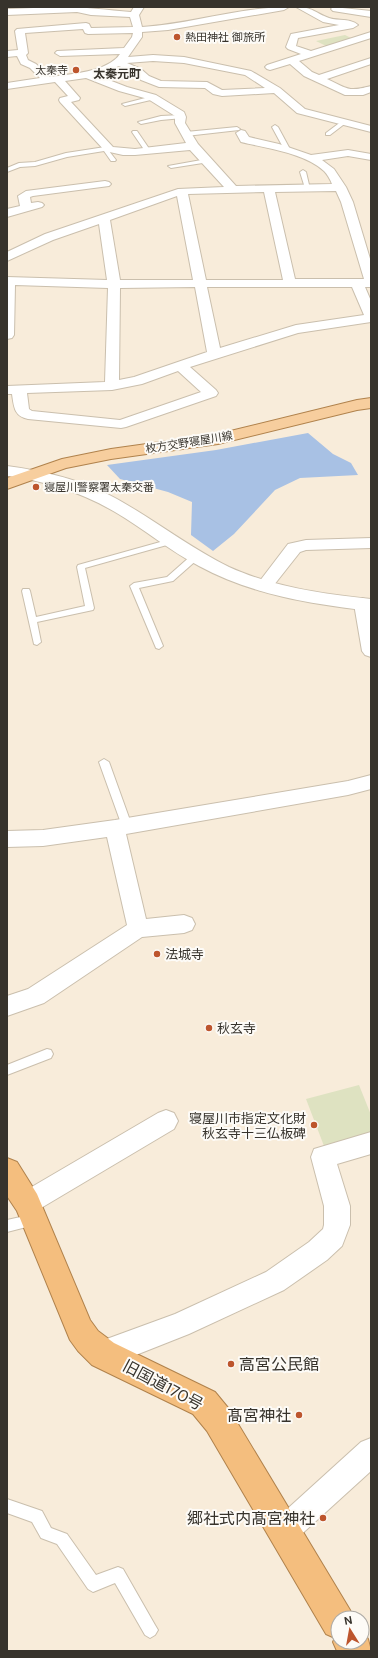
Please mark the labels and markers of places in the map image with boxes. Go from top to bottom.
place label: 熱田神社 御旅所 [185,30,266,44]
marker: 熱田神社 御旅所 [172,32,182,42]
place label: 太秦寺 [35,63,68,77]
marker: 太秦寺 [71,65,81,75]
place label: 寝屋川警察署太秦交番 [44,480,154,494]
marker: 寝屋川警察署太秦交番 [31,482,41,492]
place label: 法城寺 [165,946,204,963]
marker: 法城寺 [152,949,162,959]
place label: 秋玄寺 [217,1020,256,1037]
marker: 秋玄寺 [204,1023,214,1033]
place label: 寝屋川市指定文化財 秋玄寺十三仏板碑 [189,1110,306,1142]
marker: 寝屋川市指定文化財 秋玄寺十三仏板碑 [309,1120,319,1130]
place label: 高宮公民館 [239,1354,319,1375]
marker: 高宮公民館 [226,1359,236,1369]
place label: 髙宮神社 [227,1405,291,1426]
marker: 髙宮神社 [294,1410,304,1420]
place label: 郷社式内髙宮神社 [187,1508,315,1529]
marker: 郷社式内髙宮神社 [318,1513,328,1523]

